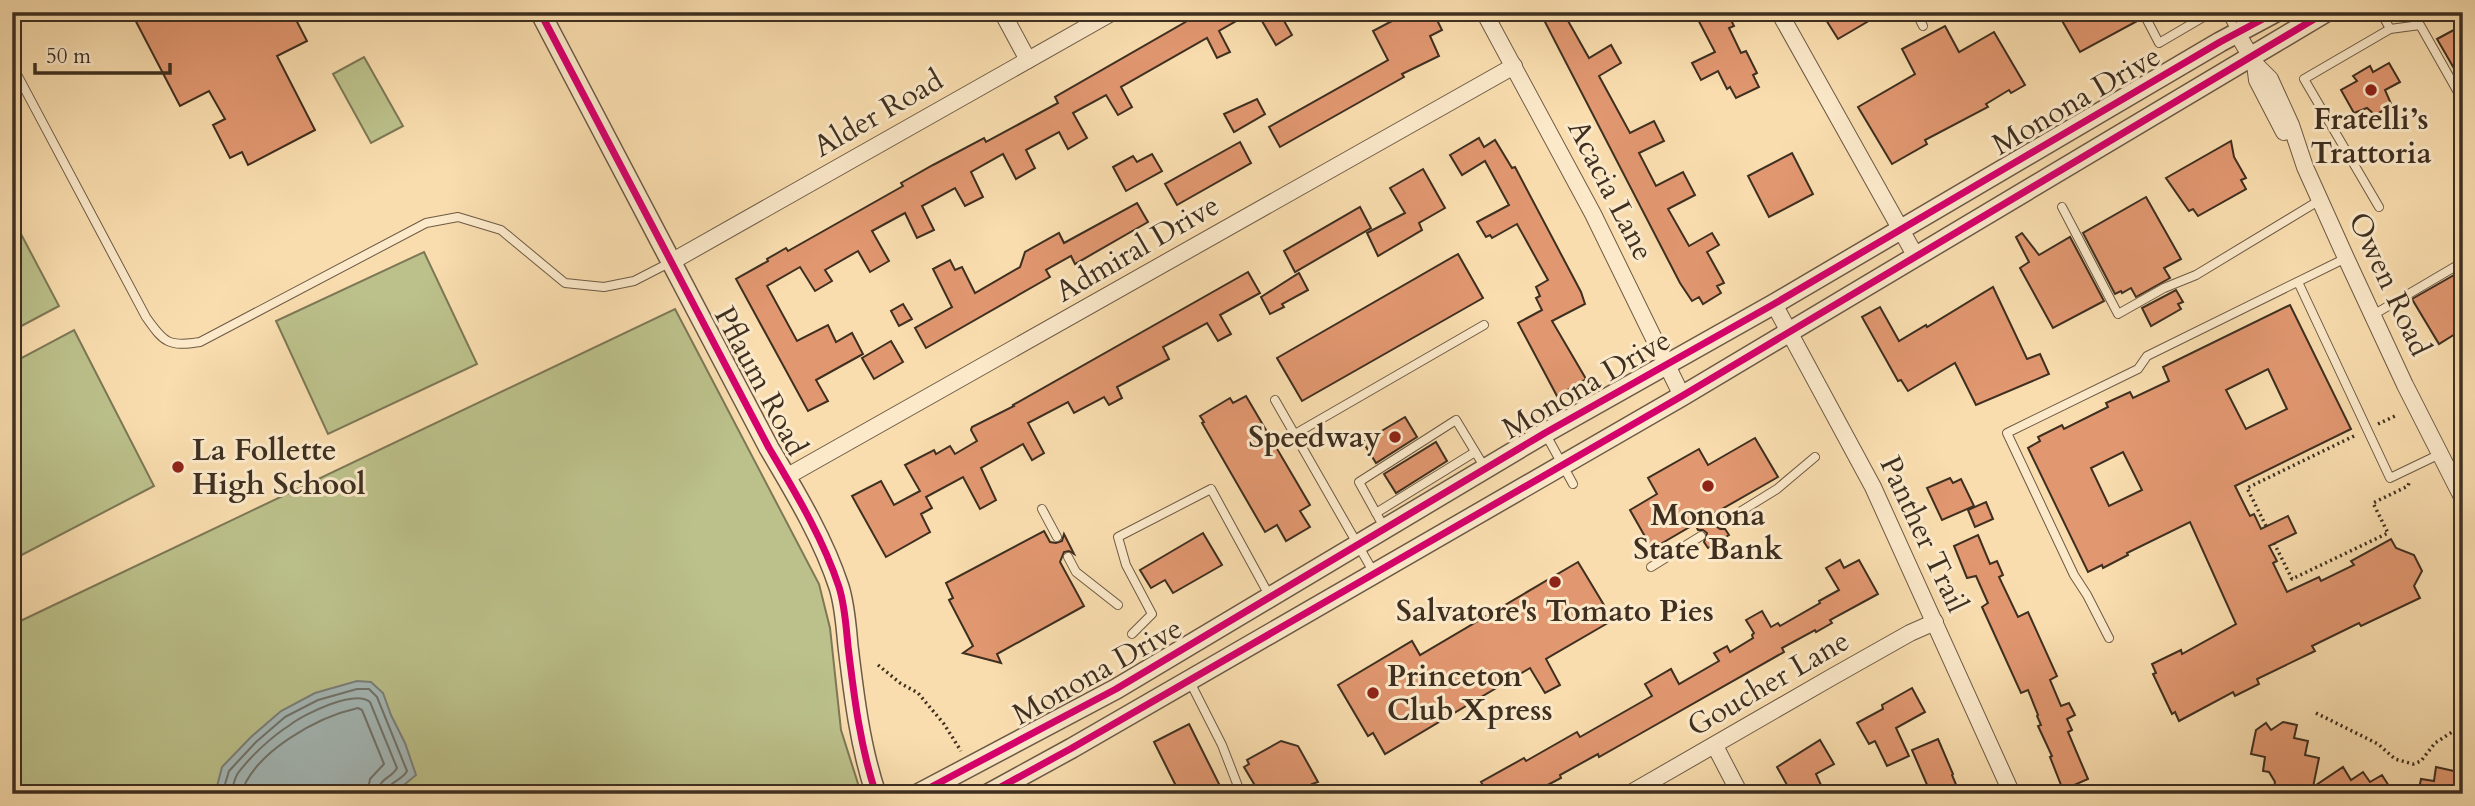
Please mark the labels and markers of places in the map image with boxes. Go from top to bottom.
marker: Fratelli’s Trattoria [2363,82,2379,98]
place label: Fratelli’s Trattoria [2310,99,2432,174]
place label: Speedway [1248,417,1381,458]
marker: Speedway [1387,429,1403,445]
place label: La Follette High School [192,430,366,505]
marker: La Follette High School [170,459,186,475]
marker: Monona State Bank [1700,478,1716,494]
place label: Monona State Bank [1633,495,1783,570]
marker: Salvatore's Tomato Pies [1547,574,1563,590]
place label: Salvatore's Tomato Pies [1396,591,1714,632]
place label: Princeton Club Xpress [1387,656,1553,731]
marker: Princeton Club Xpress [1365,685,1381,701]

